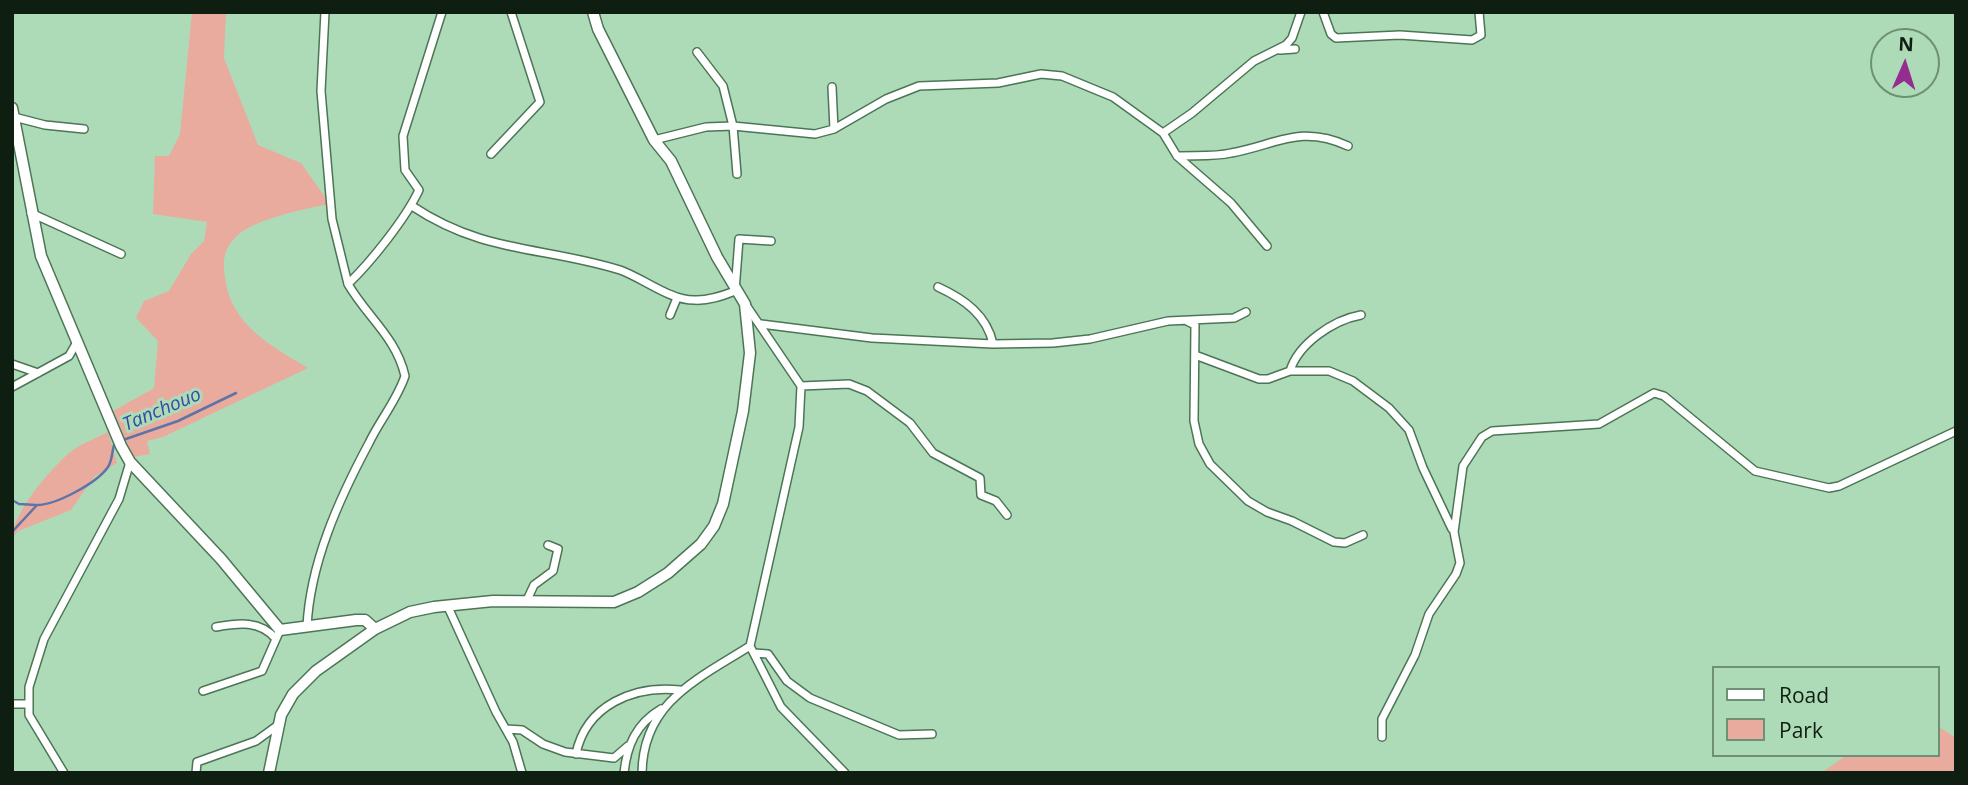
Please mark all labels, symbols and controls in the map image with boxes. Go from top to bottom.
north arrow [1870,28,1940,98]
text: N [1898,31,1914,57]
water label: Tanchouo [119,383,205,437]
legend [1713,666,1940,757]
text: Road [1779,681,1829,709]
text: Park [1779,716,1823,744]

